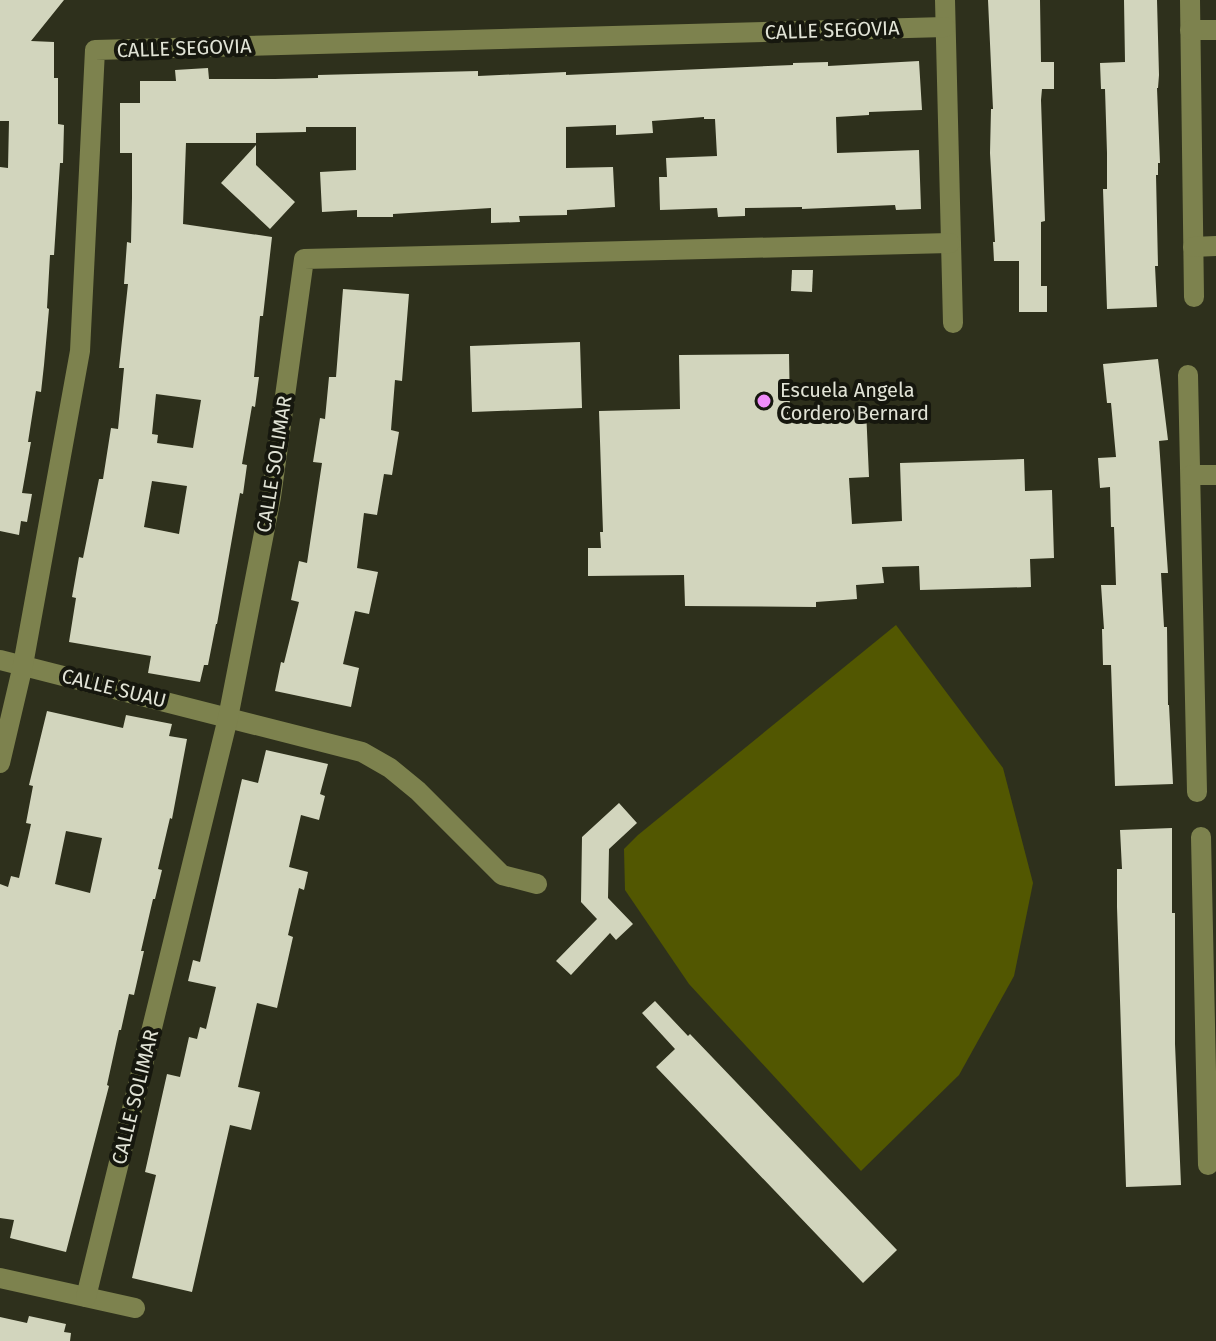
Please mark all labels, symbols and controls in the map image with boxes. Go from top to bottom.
street label: CALLE SEGOVIA [764,16,900,44]
street label: CALLE SEGOVIA [116,34,252,62]
place label: Escuela Angela Cordero Bernard [780,378,929,425]
marker: Escuela Angela Cordero Bernard [755,392,773,410]
street label: CALLE SOLIMAR [251,394,297,534]
street label: CALLE SUAU [59,663,169,713]
street label: CALLE SOLIMAR [107,1027,163,1167]

